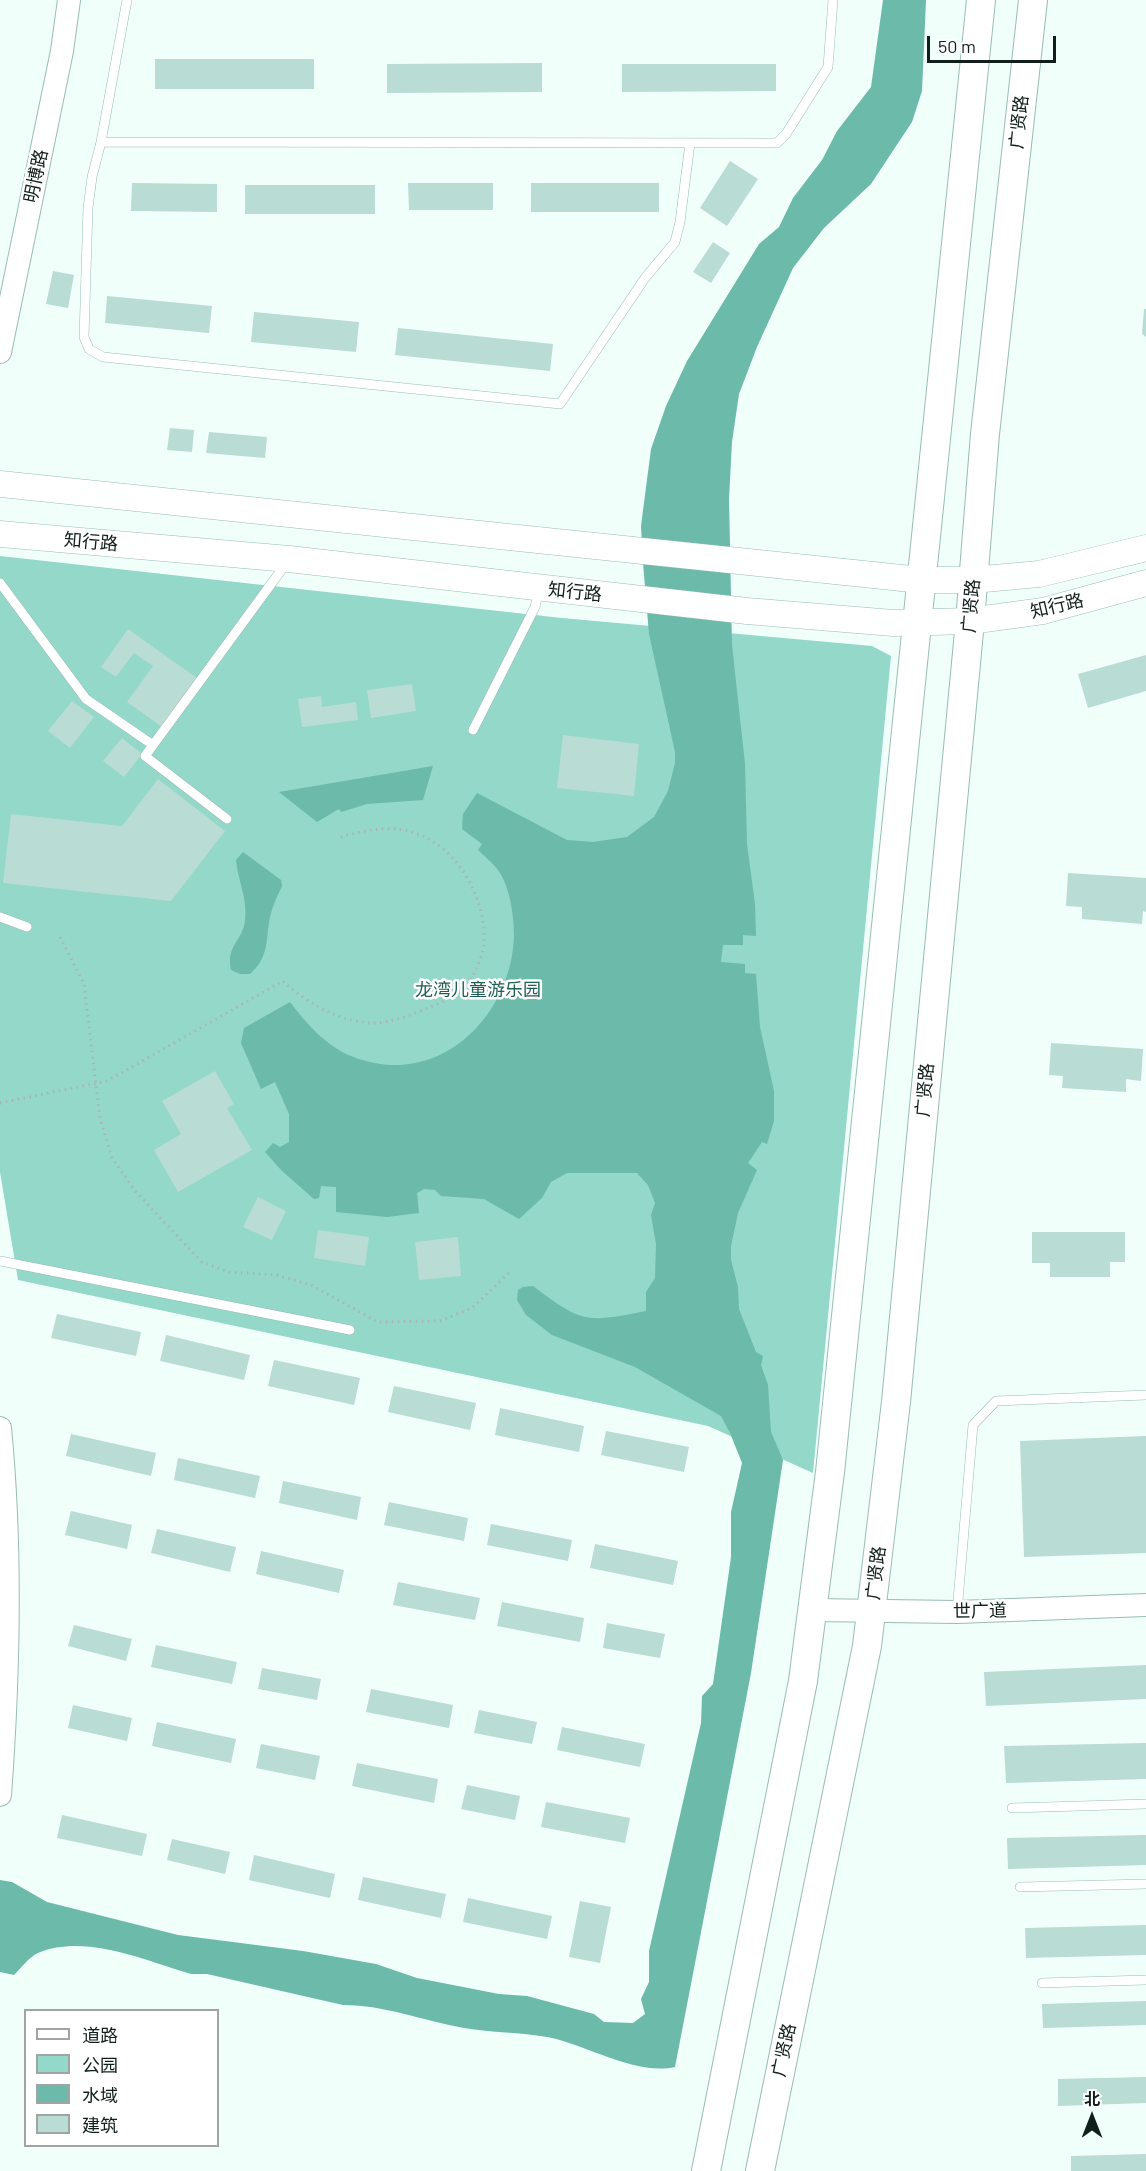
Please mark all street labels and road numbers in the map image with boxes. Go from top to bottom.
street label: 广贤路 [1005,94,1033,150]
street label: 明博路 [20,147,52,205]
street label: 知行路 [63,529,119,555]
street label: 知行路 [547,578,603,606]
street label: 广贤路 [958,578,984,634]
street label: 知行路 [1028,589,1086,623]
street label: 广贤路 [912,1062,938,1118]
street label: 广贤路 [862,1545,890,1601]
street label: 世广道 [953,1600,1007,1622]
street label: 广贤路 [768,2021,800,2079]

